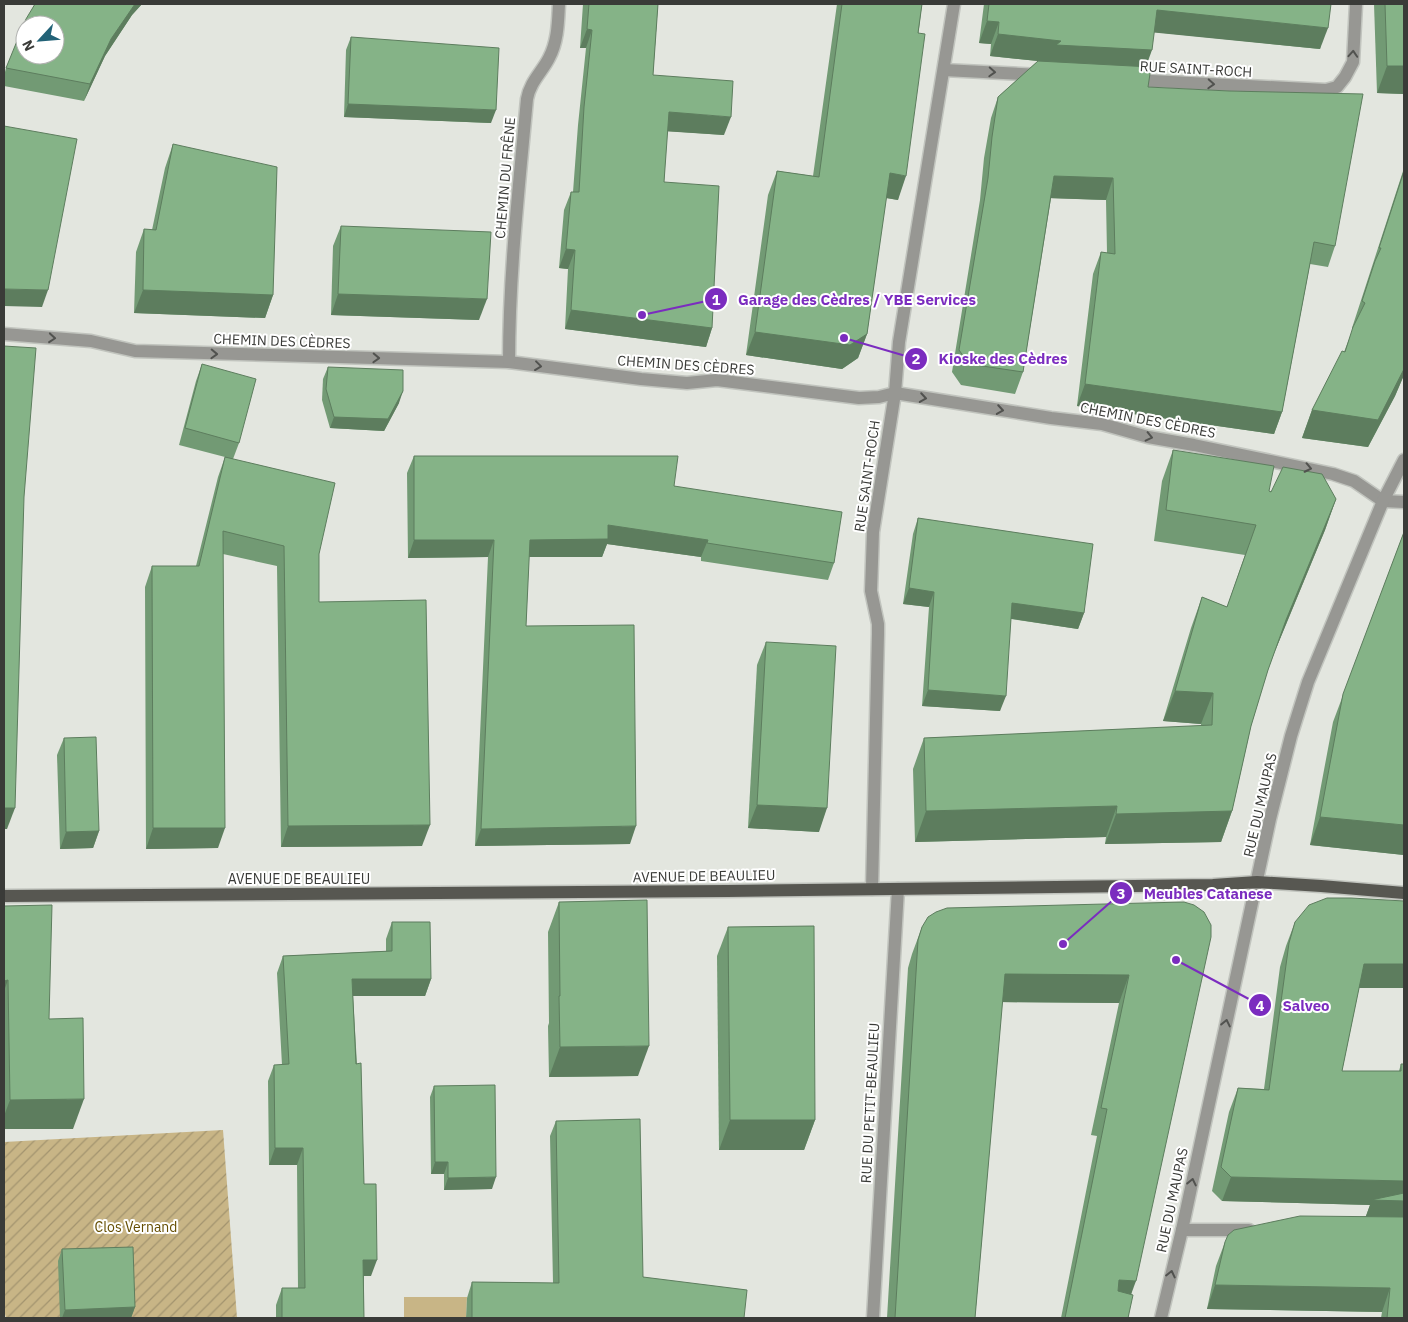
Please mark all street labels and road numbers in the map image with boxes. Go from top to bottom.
street label: RUE SAINT-ROCH [1139,57,1253,81]
street label: CHEMIN DU FRÊNE [491,116,519,240]
street label: CHEMIN DES CÈDRES [213,329,351,352]
street label: CHEMIN DES CÈDRES [617,350,755,379]
street label: CHEMIN DES CÈDRES [1079,397,1217,442]
street label: RUE SAINT-ROCH [850,419,884,533]
street label: RUE DU MAUPAS [1239,751,1281,859]
street label: AVENUE DE BEAULIEU [633,866,775,886]
street label: AVENUE DE BEAULIEU [228,870,370,888]
street label: RUE DU PETIT-BEAULIEU [857,1022,883,1184]
street label: RUE DU MAUPAS [1152,1146,1192,1254]

